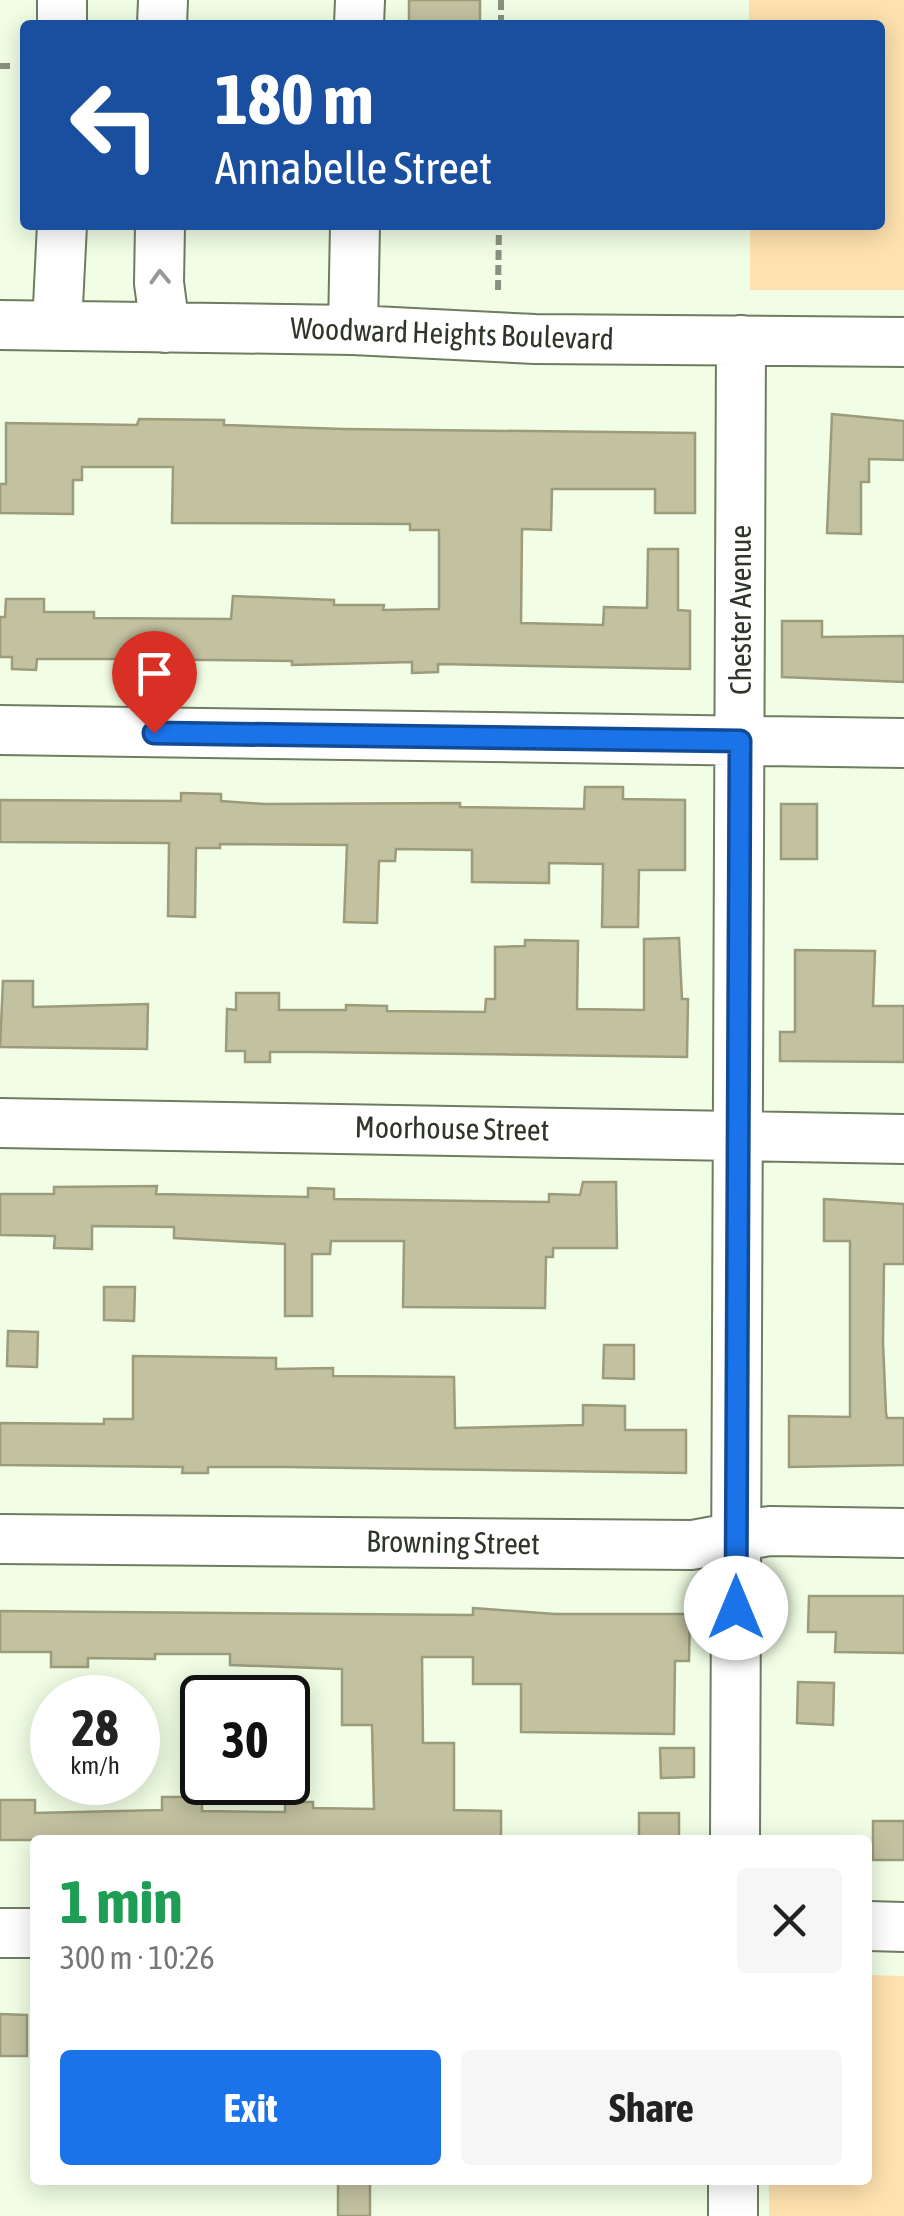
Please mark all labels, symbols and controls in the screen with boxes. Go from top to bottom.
text: 180 m [215,59,374,139]
icon: left [50,60,180,190]
text: Annabelle Street [215,142,492,194]
one-way arrow [149,268,170,284]
street label: Woodward Heights Boulevard [290,310,614,356]
street label: Chester Avenue [723,525,757,695]
pin [112,631,197,734]
icon: arrive [127,646,182,701]
street label: Moorhouse Street [355,1109,550,1147]
street label: Browning Street [366,1523,540,1561]
position arrow [684,1556,788,1660]
speed limit sign: 30 [180,1675,310,1805]
text: 28 [71,1699,118,1757]
text: km/h [70,1751,120,1779]
text: 1 min [60,1867,183,1936]
button: close [737,1868,842,1973]
text: 300 m · 10:26 [60,1939,215,1976]
button: Exit [60,2050,441,2165]
button: Share [461,2050,842,2165]

